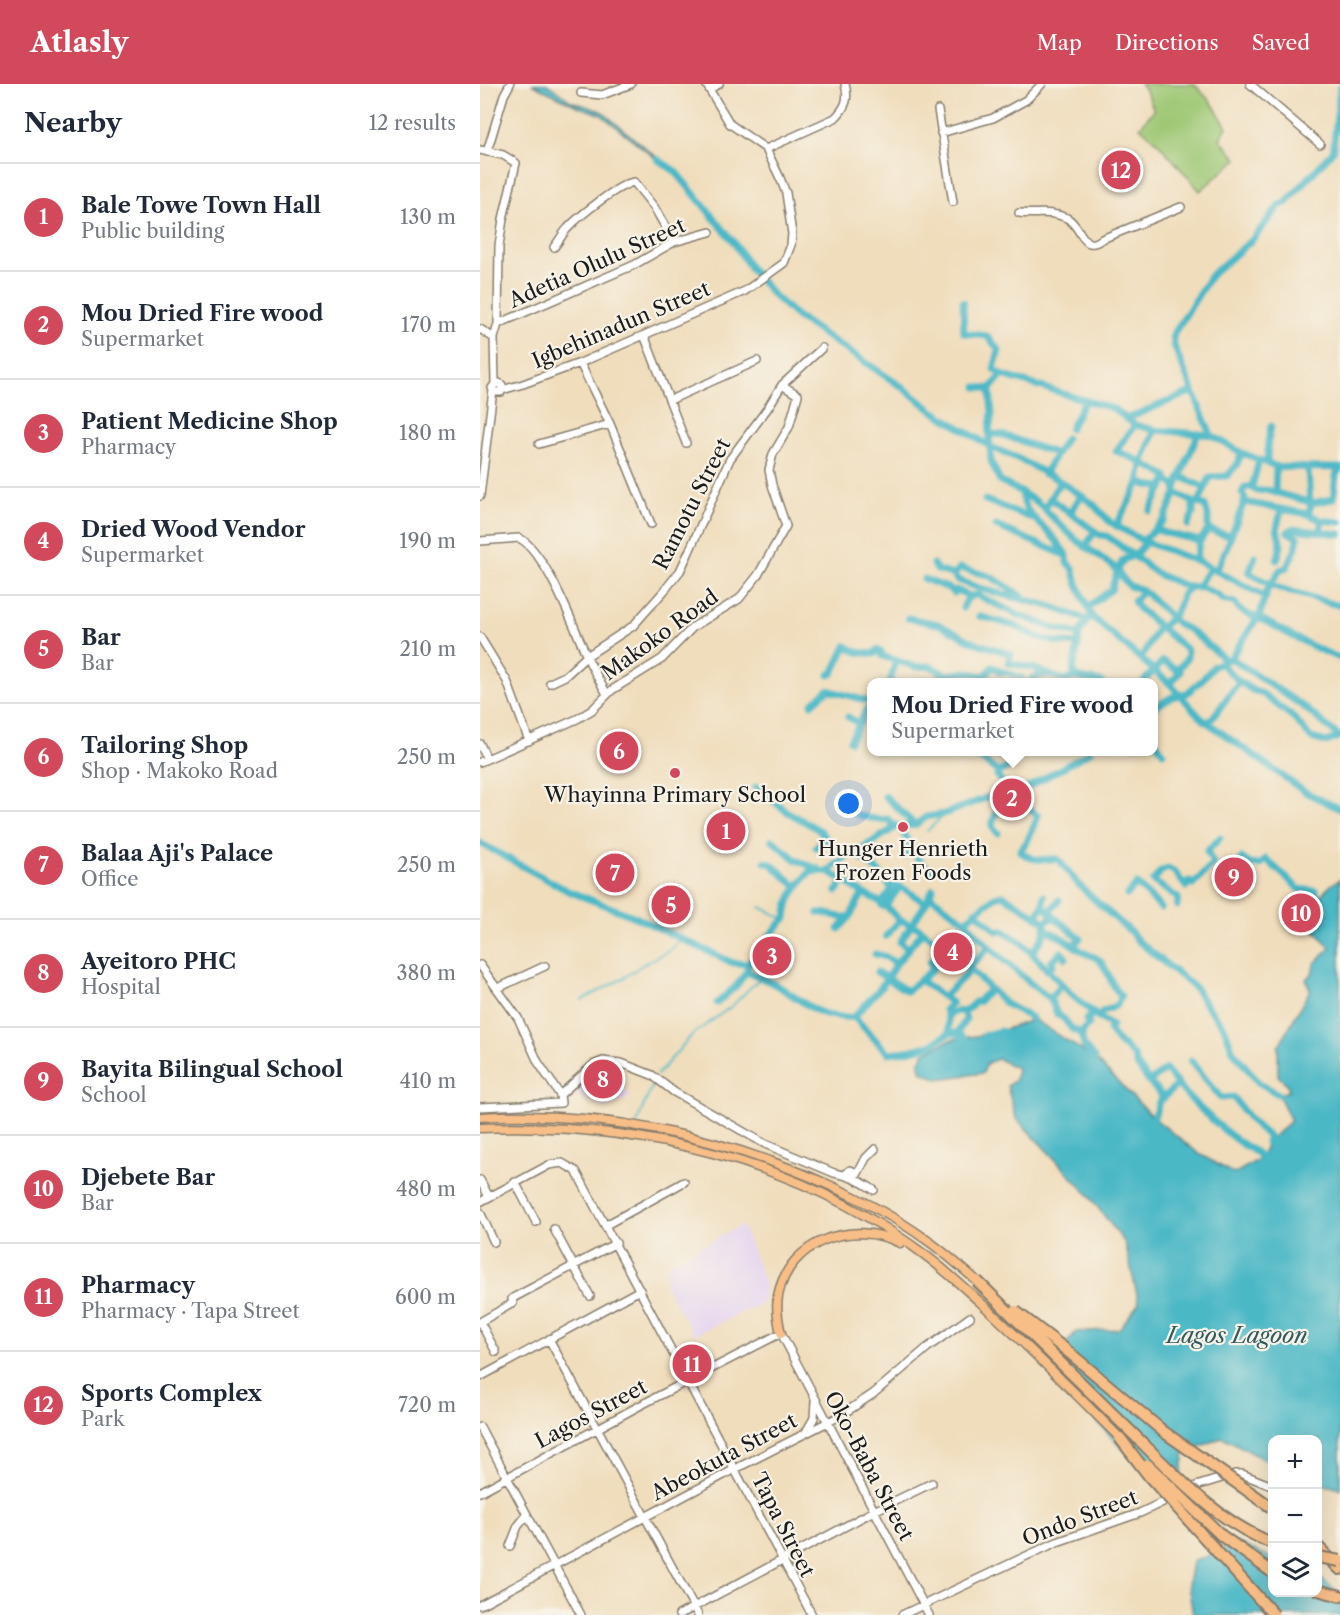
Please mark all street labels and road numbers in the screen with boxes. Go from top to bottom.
street label: Adetia Olulu Street [504,212,690,313]
street label: Igbehinadun Street [528,276,714,373]
street label: Ramotu Street [648,433,736,574]
street label: Makoko Road [597,584,723,685]
street label: Lagos Street [531,1373,651,1453]
street label: Oko-Baba Street [820,1387,920,1545]
street label: Abeokuta Street [646,1407,801,1506]
street label: Tapa Street [747,1468,821,1582]
street label: Ondo Street [1019,1484,1141,1551]

